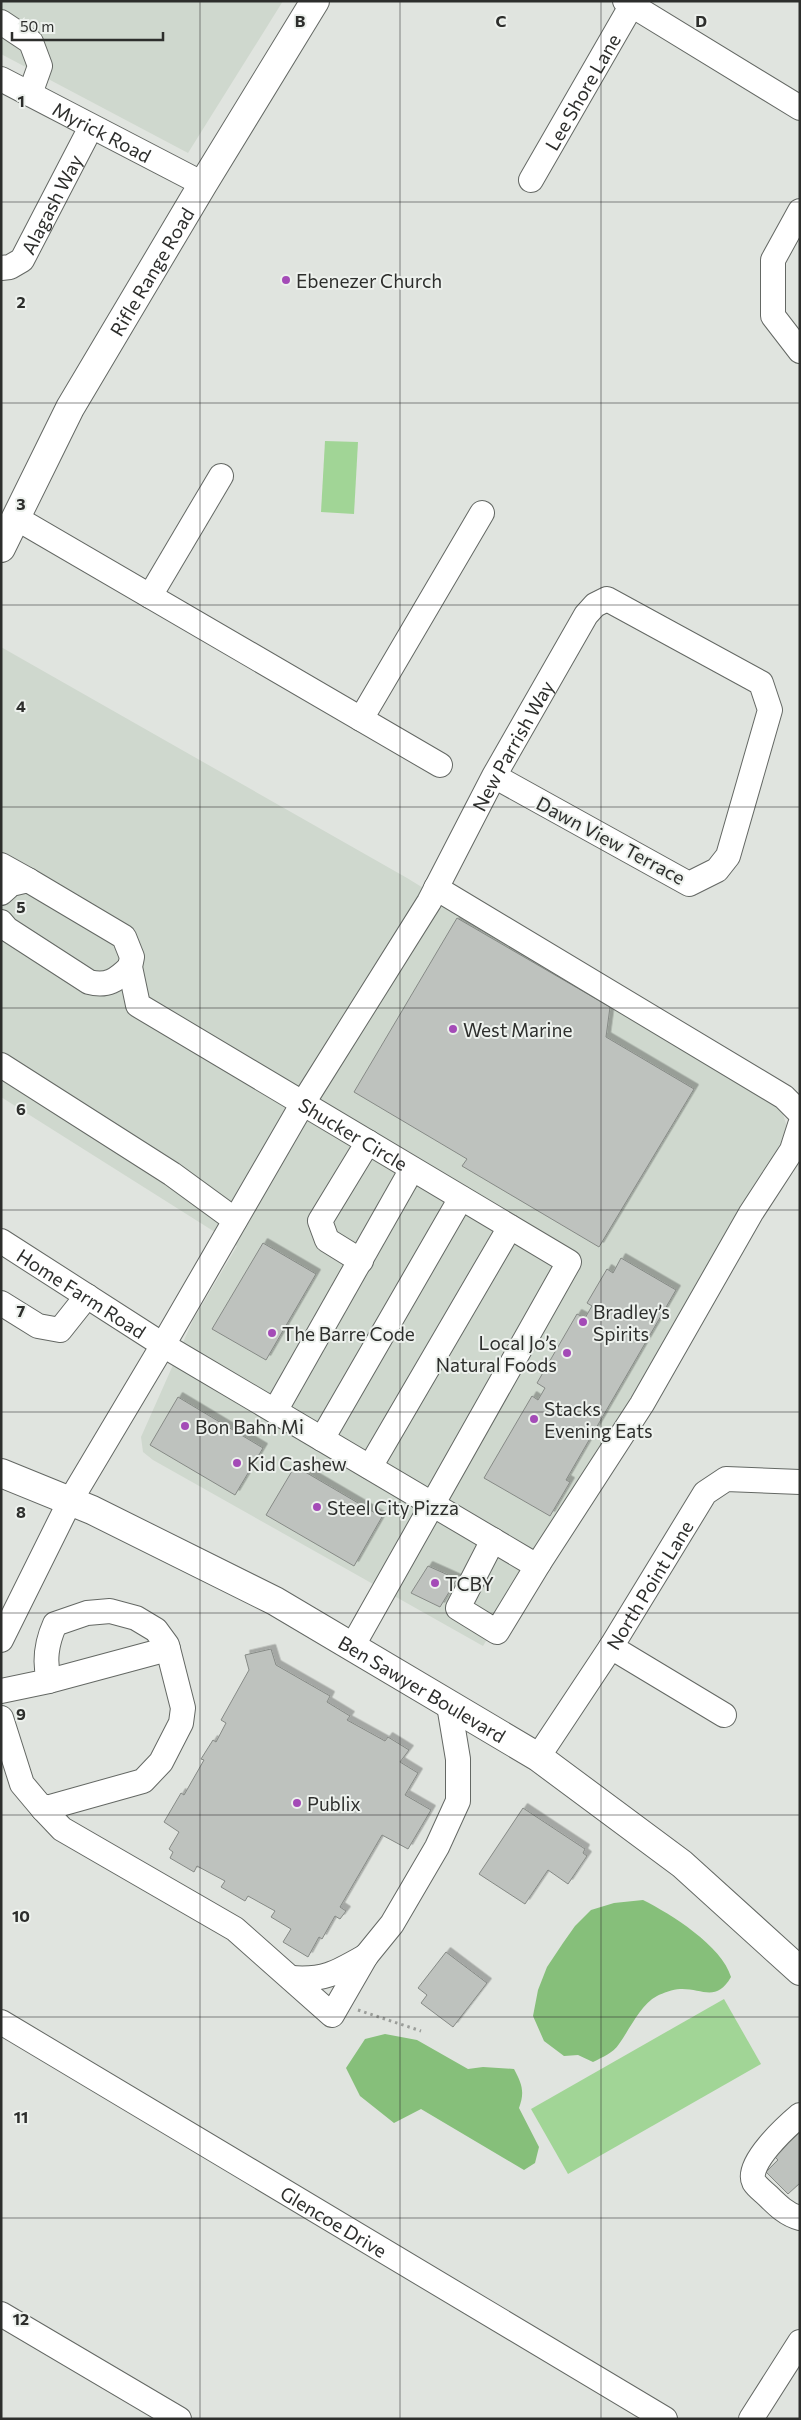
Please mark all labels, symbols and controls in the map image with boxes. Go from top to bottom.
scale bar [12,10,164,42]
text: B [295,11,306,30]
text: C [496,11,507,30]
text: D [695,11,707,30]
text: 50 m [20,17,54,35]
street label: Lee Shore Lane [539,29,624,154]
text: 1 [17,91,25,110]
street label: Myrick Road [49,97,155,167]
street label: Alagash Way [16,150,86,258]
street label: Rifle Range Road [104,203,198,340]
place label: Ebenezer Church [296,269,442,292]
marker: Ebenezer Church [280,274,292,286]
text: 2 [16,292,26,311]
text: 3 [16,494,26,513]
street label: New Parrish Way [467,676,558,815]
text: 4 [16,696,26,715]
street label: Dawn View Terrace [533,791,689,889]
text: 5 [16,897,26,916]
place label: West Marine [463,1018,572,1041]
marker: West Marine [447,1023,459,1035]
street label: Shucker Circle [295,1092,412,1175]
text: 6 [16,1099,26,1118]
street label: Home Farm Road [13,1243,150,1343]
place label: Bradley’s Spirits [593,1300,670,1345]
text: 7 [17,1301,26,1320]
marker: Bradley’s Spirits [577,1316,589,1328]
place label: The Barre Code [282,1322,415,1345]
marker: The Barre Code [266,1327,278,1339]
place label: Local Jo’s Natural Foods [436,1331,557,1376]
marker: Local Jo’s Natural Foods [561,1347,573,1359]
place label: Stacks Evening Eats [544,1397,653,1442]
marker: Stacks Evening Eats [528,1413,540,1425]
place label: Bon Bahn Mi [195,1415,304,1438]
marker: Bon Bahn Mi [179,1420,191,1432]
place label: Kid Cashew [247,1452,347,1475]
marker: Kid Cashew [231,1457,243,1469]
place label: Steel City Pizza [327,1496,459,1519]
marker: Steel City Pizza [311,1501,323,1513]
text: 8 [16,1502,26,1521]
street label: North Point Lane [601,1516,697,1654]
place label: TCBY [445,1572,494,1595]
marker: TCBY [429,1577,441,1589]
street label: Ben Sawyer Boulevard [335,1630,510,1747]
text: 9 [16,1704,26,1723]
place label: Publix [307,1792,361,1815]
marker: Publix [291,1797,303,1809]
text: 10 [12,1906,30,1925]
text: 11 [14,2107,28,2126]
street label: Glencoe Drive [277,2180,391,2262]
text: 12 [13,2309,29,2328]

